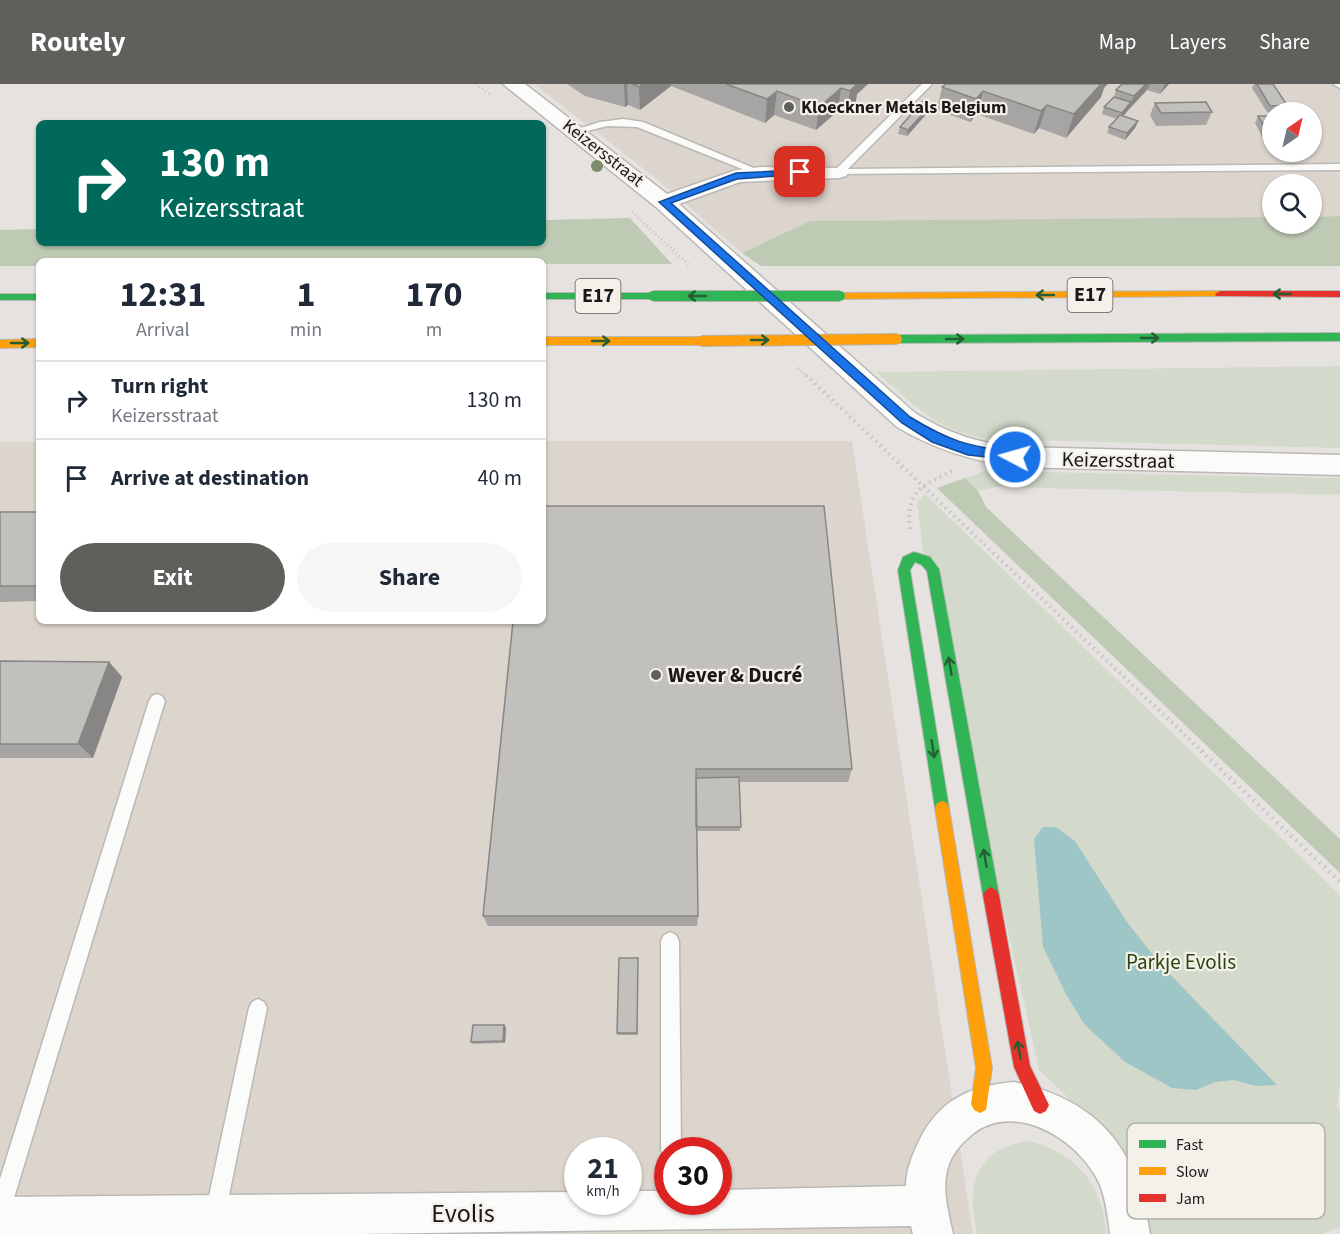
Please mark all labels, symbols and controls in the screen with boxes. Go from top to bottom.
text: Routely [30,22,126,62]
text: Map [1099,27,1136,57]
text: Layers [1169,27,1226,57]
text: Share [1259,27,1310,57]
place label: Kloeckner Metals Belgium [801,95,1006,120]
marker: Kloeckner Metals Belgium [782,100,796,114]
north arrow [1262,102,1322,162]
map controls [1262,102,1322,234]
street label: Keizersstraat [557,113,649,193]
text: 130 m [159,133,270,193]
icon: right [60,144,138,222]
pin [774,146,825,197]
icon: arrive [783,155,816,188]
button: search [1262,174,1322,234]
text: Keizersstraat [159,189,304,228]
text: 12:31 [119,269,206,320]
text: 1 [296,269,315,320]
text: 170 [406,269,463,320]
road number: E17 [1068,278,1112,312]
road number: E17 [576,279,620,313]
one-way arrow [1272,288,1292,300]
one-way arrow [1035,289,1055,301]
one-way arrow [688,290,708,302]
text: Arrival [136,316,190,344]
text: min [290,316,322,344]
text: m [426,316,442,344]
one-way arrow [1140,332,1160,344]
one-way arrow [945,333,965,345]
one-way arrow [749,334,769,346]
one-way arrow [591,335,611,347]
one-way arrow [9,338,29,349]
text: Turn right [111,370,208,402]
icon: right [60,384,93,417]
text: 130 m [467,384,522,416]
text: Keizersstraat [111,402,219,430]
position arrow [983,425,1047,489]
street label: Keizersstraat [1061,444,1175,476]
icon: arrive [60,462,93,495]
text: Arrive at destination [111,462,309,494]
text: 40 m [477,462,522,494]
button: Exit [60,543,285,612]
button: Share [297,543,522,612]
one-way arrow [945,657,956,677]
place label: Wever & Ducré [668,660,803,690]
marker: Wever & Ducré [649,668,663,682]
one-way arrow [928,738,939,758]
one-way arrow [979,849,990,869]
park label: Parkje Evolis [1126,947,1236,977]
one-way arrow [1013,1041,1024,1061]
legend [1127,1123,1325,1219]
text: Fast [1176,1134,1204,1156]
speed limit sign: 30 [654,1137,732,1215]
text: 21 [587,1147,619,1190]
text: Slow [1176,1161,1209,1183]
text: km/h [586,1181,620,1202]
text: Jam [1176,1188,1205,1210]
street label: Evolis [431,1195,495,1232]

